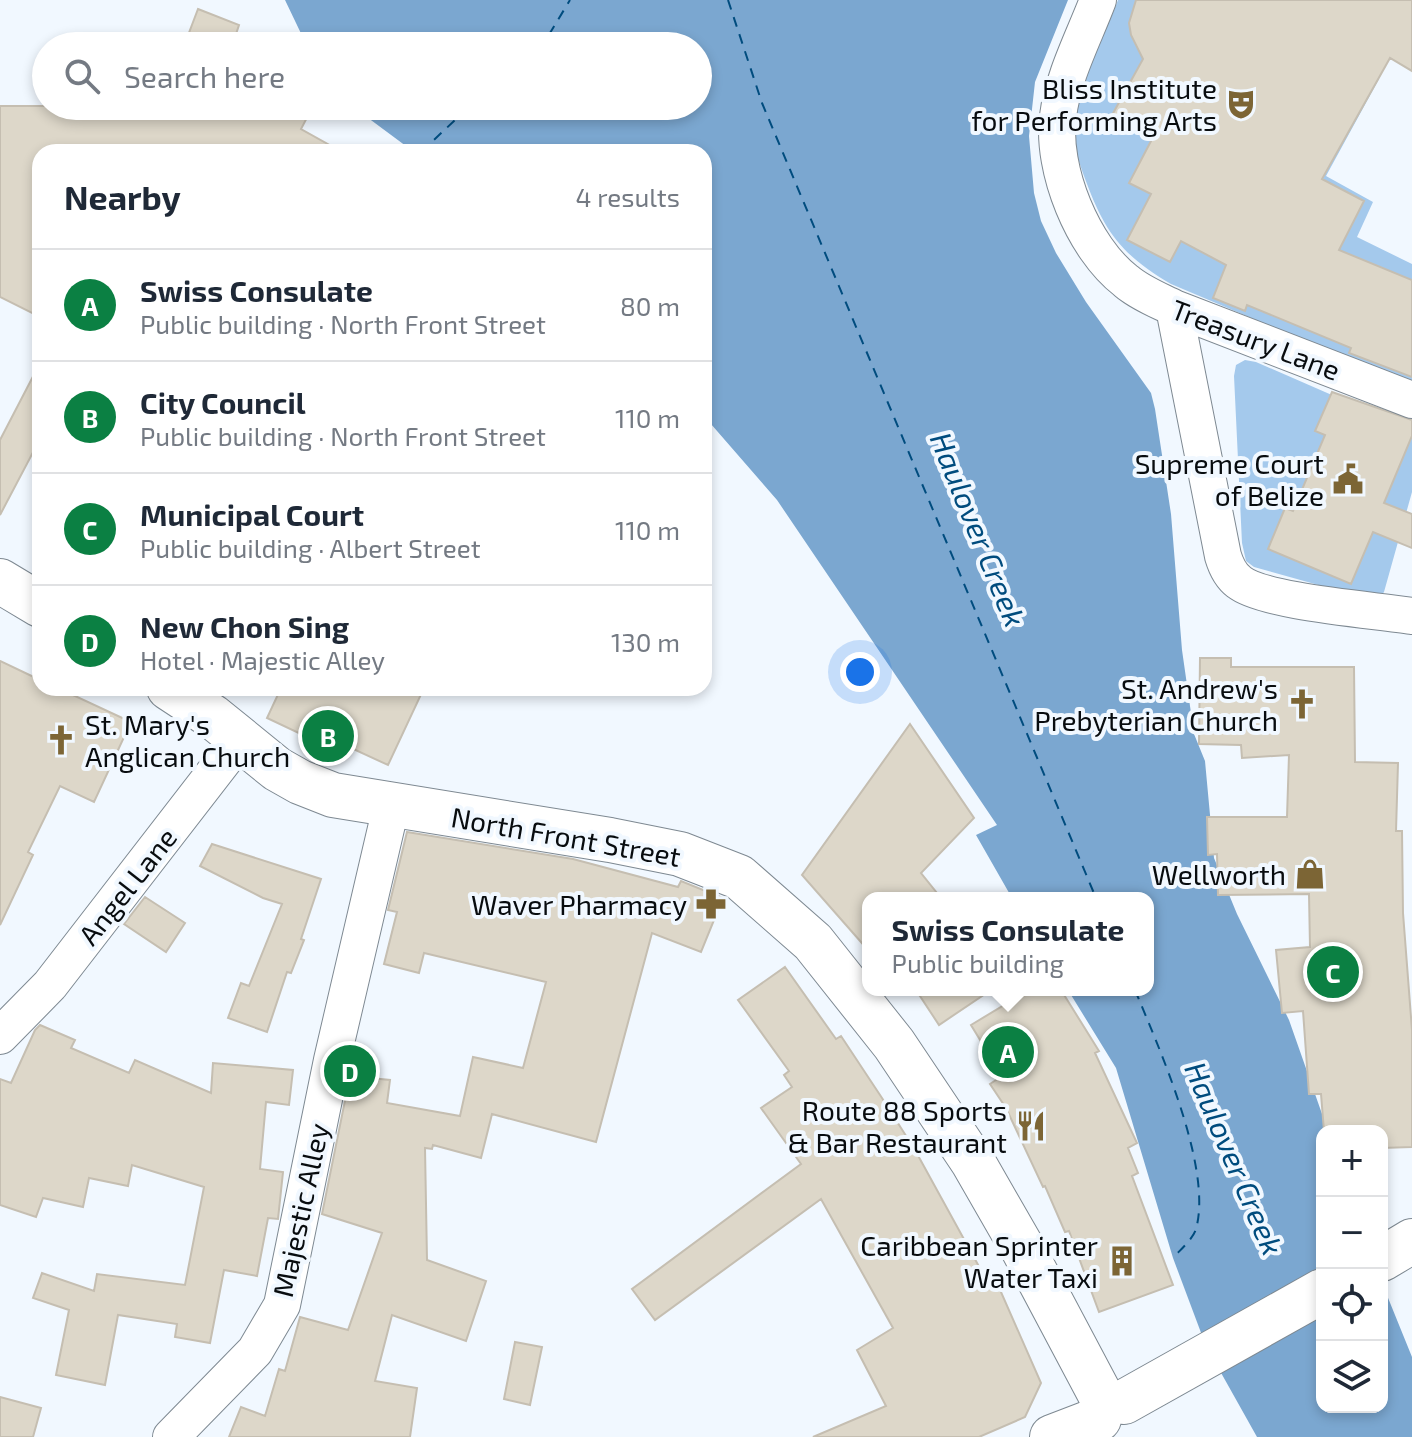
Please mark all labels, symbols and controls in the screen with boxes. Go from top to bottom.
search box [32,32,712,120]
icon: search [60,54,104,98]
text: Search here [124,58,285,94]
place label: Bliss Institute for Performing Arts [971,71,1217,137]
theatre icon: Bliss Institute for Performing Arts [1224,87,1258,121]
text: Nearby [64,176,181,217]
text: 4 results [575,181,680,212]
text: Swiss Consulate [140,272,373,308]
text: A [82,290,98,321]
text: 80 m [620,290,680,321]
street label: Treasury Lane [1167,291,1345,387]
text: Public building · North Front Street [140,308,546,339]
text: City Council [140,384,306,420]
text: B [82,402,98,433]
text: 110 m [615,402,680,433]
text: Public building · North Front Street [140,420,546,451]
water label: Haulover Creek [924,427,1034,631]
place label: Supreme Court of Belize [1135,446,1324,512]
public building icon: Supreme Court of Belize [1331,462,1365,496]
text: Municipal Court [140,496,364,532]
text: C [82,514,98,545]
text: 110 m [615,514,680,545]
text: Public building · Albert Street [140,532,481,563]
text: New Chon Sing [140,608,349,644]
text: D [81,626,99,657]
text: 130 m [611,626,680,657]
text: Hotel · Majestic Alley [140,644,385,675]
your location [840,652,880,692]
place label: St. Andrew's Prebyterian Church [1034,671,1278,737]
church icon: St. Andrew's Prebyterian Church [1285,687,1319,721]
pin: B [302,706,354,766]
place label: St. Mary's Anglican Church [85,707,290,773]
church icon: St. Mary's Anglican Church [44,723,78,757]
street label: North Front Street [449,799,683,873]
street label: Angel Lane [71,821,183,951]
place label: Wellworth [1152,857,1286,891]
shop icon: Wellworth [1293,857,1327,891]
place label: Waver Pharmacy [471,887,687,921]
pharmacy icon: Waver Pharmacy [694,887,728,921]
popup [862,892,1154,996]
text: Swiss Consulate [892,911,1124,947]
pin: C [1307,942,1359,1002]
text: Public building [892,947,1064,978]
pin: A [982,1022,1034,1082]
pin: D [324,1041,376,1101]
water label: Haulover Creek [1178,1056,1292,1260]
place label: Route 88 Sports & Bar Restaurant [788,1093,1007,1159]
restaurant icon: Route 88 Sports & Bar Restaurant [1014,1109,1048,1143]
street label: Majestic Alley [265,1120,335,1300]
map controls [1316,1125,1388,1413]
button: + [1316,1125,1388,1197]
button: − [1316,1197,1388,1269]
place label: Caribbean Sprinter Water Taxi [860,1228,1098,1294]
building icon: Caribbean Sprinter Water Taxi [1105,1244,1139,1278]
button: locate [1316,1269,1388,1341]
button: layers [1316,1341,1388,1413]

